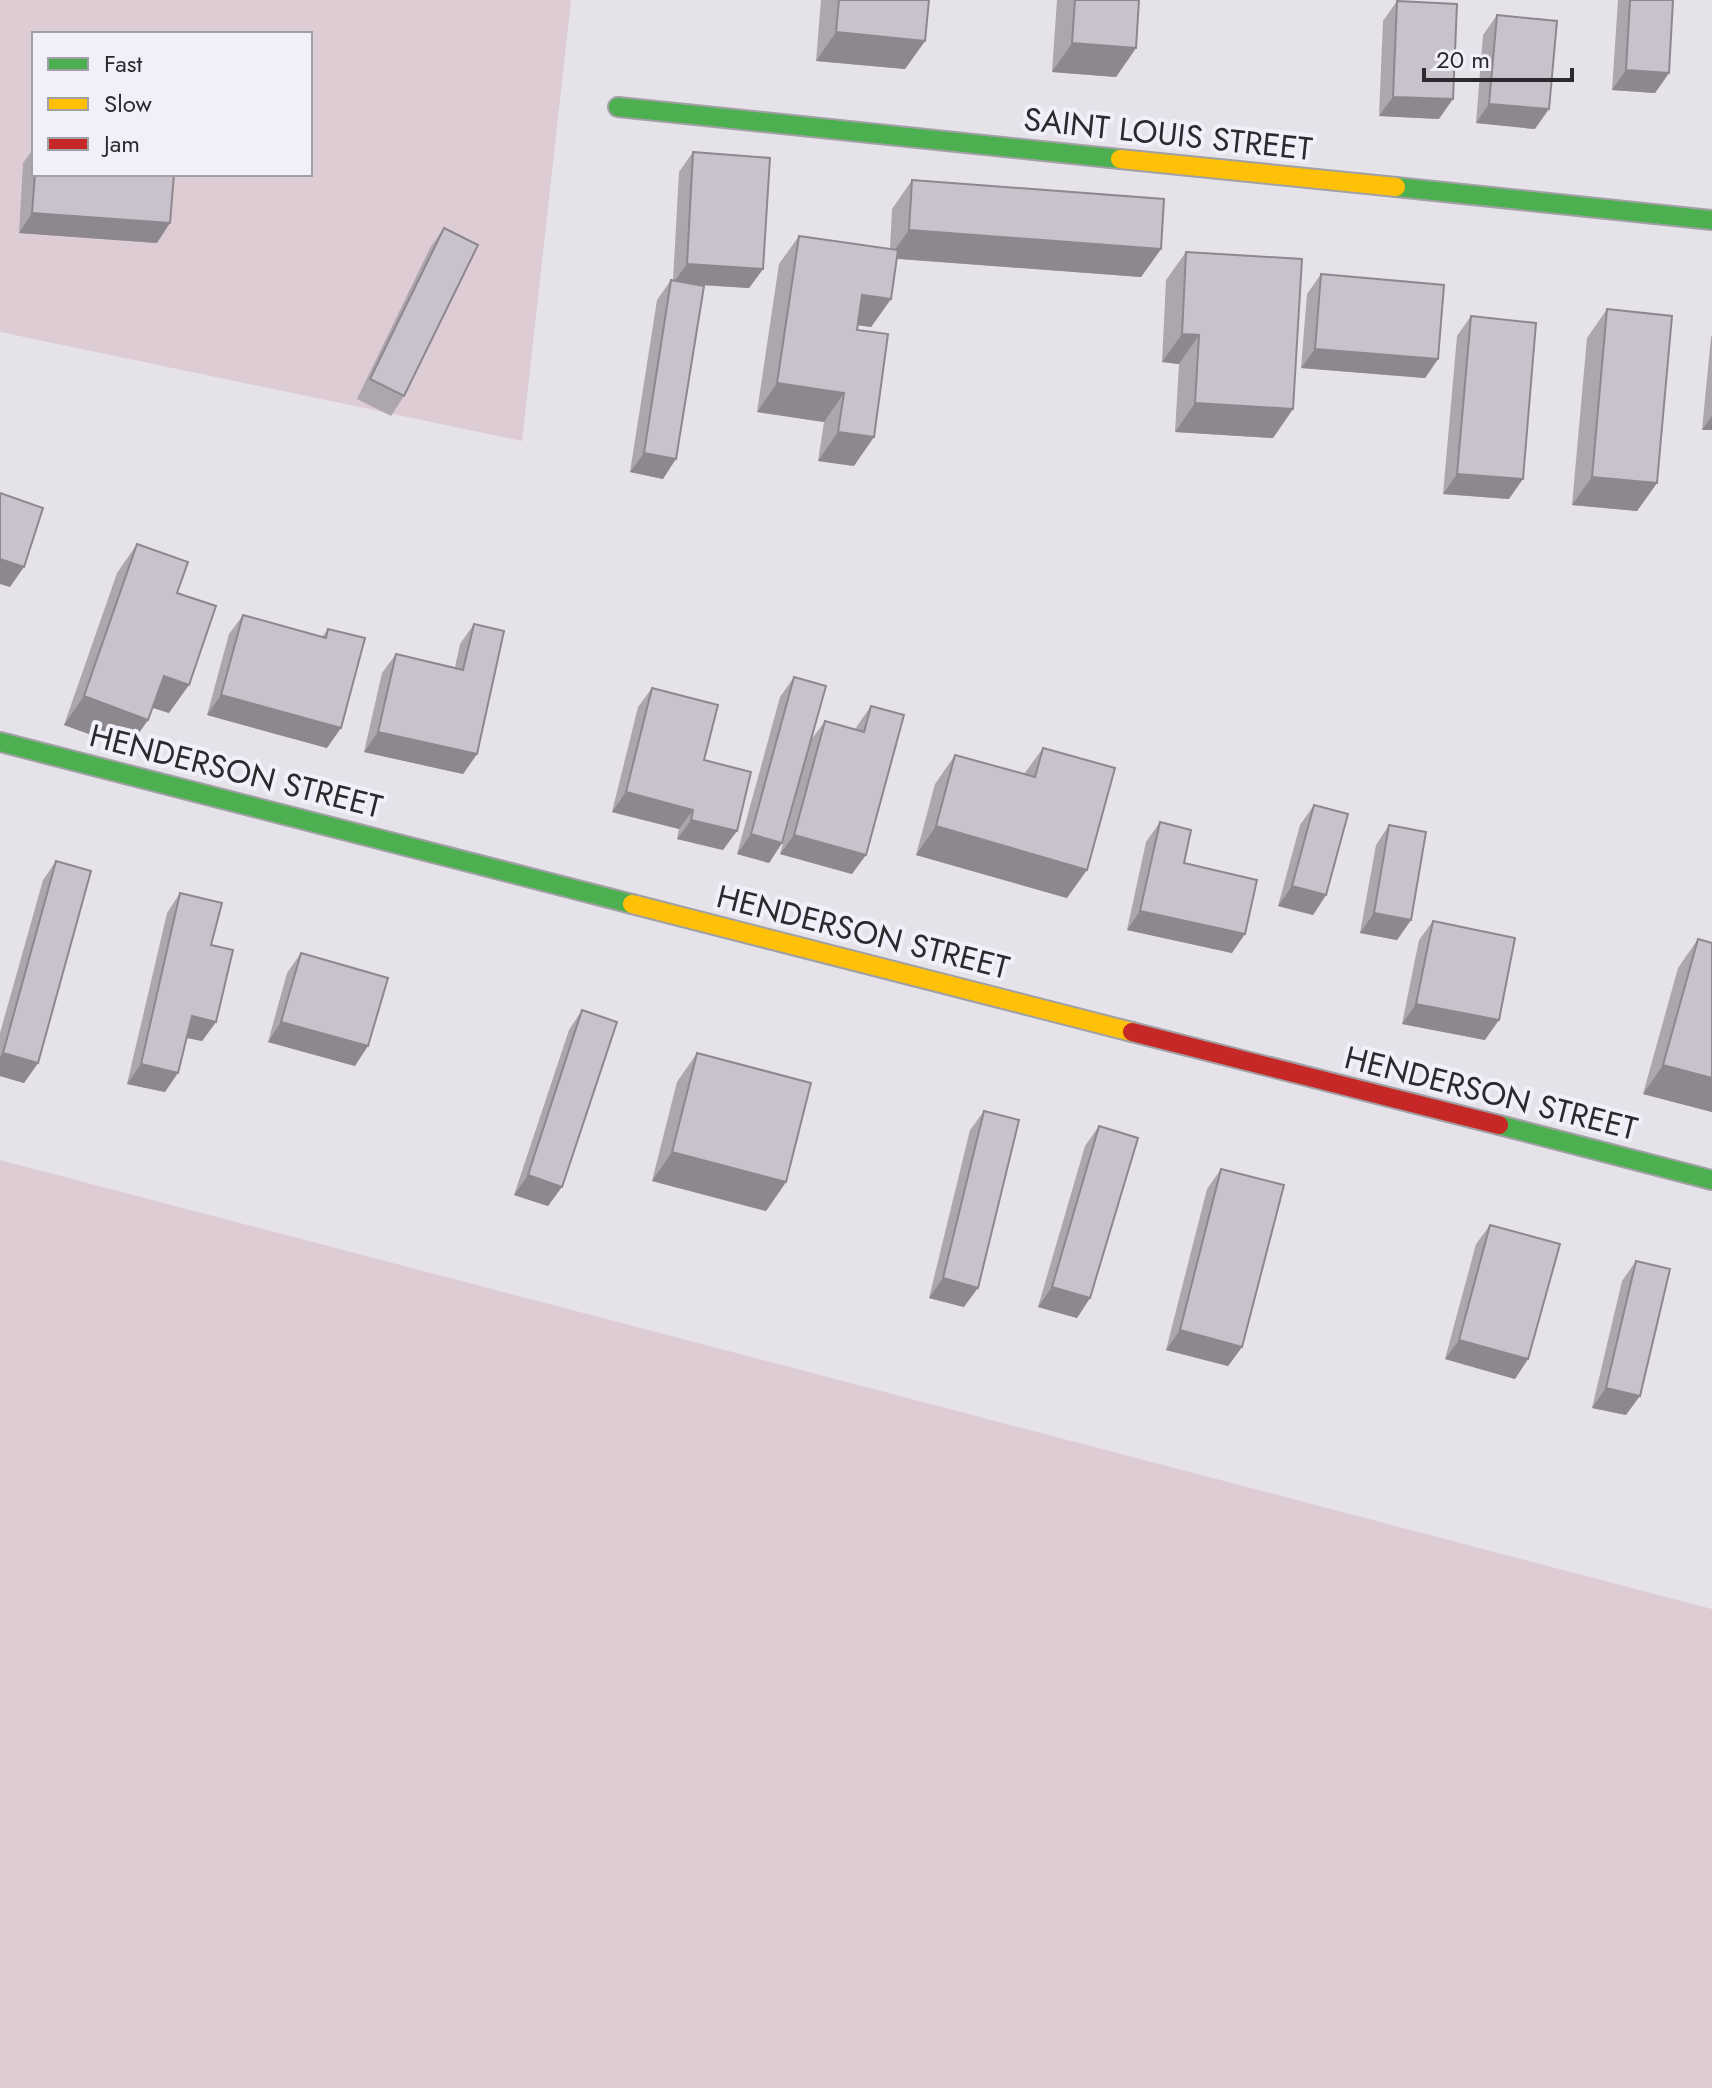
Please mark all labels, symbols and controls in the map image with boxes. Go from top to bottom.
legend [32,32,312,176]
scale bar [1424,32,1572,82]
text: 20 m [1436,42,1490,77]
text: Fast [104,46,142,81]
text: Slow [104,86,152,121]
street label: SAINT LOUIS STREET [1021,96,1315,172]
text: Jam [101,126,140,161]
street label: HENDERSON STREET [85,712,387,830]
street label: HENDERSON STREET [712,873,1014,991]
street label: HENDERSON STREET [1340,1034,1642,1152]

